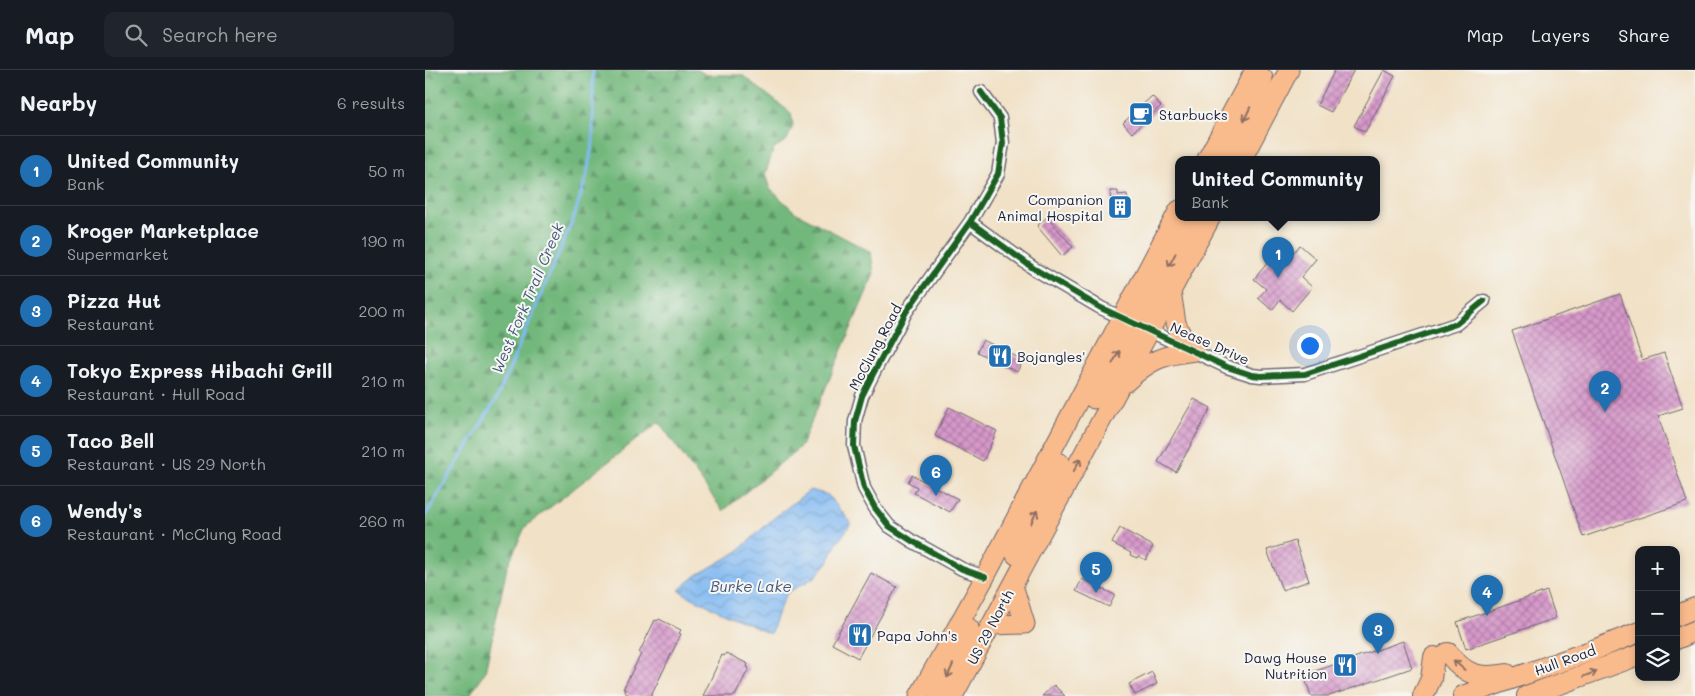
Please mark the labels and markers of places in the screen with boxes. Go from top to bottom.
cafe icon: Starbucks [1128,101,1154,127]
place label: Starbucks [1159,105,1228,124]
place label: Companion Animal Hospital [997,190,1103,225]
building icon: Companion Animal Hospital [1107,194,1133,220]
pin: 1 [1262,237,1294,278]
restaurant icon: Bojangles' [987,343,1013,369]
place label: Bojangles' [1017,347,1085,366]
pin: 2 [1589,371,1621,412]
pin: 6 [920,455,952,496]
pin: 5 [1080,552,1112,593]
pin: 4 [1471,575,1503,616]
pin: 3 [1362,613,1394,654]
restaurant icon: Papa John's [847,622,873,648]
place label: Papa John's [877,626,958,645]
place label: Dawg House Nutrition [1244,648,1327,683]
restaurant icon: Dawg House Nutrition [1332,652,1358,678]

